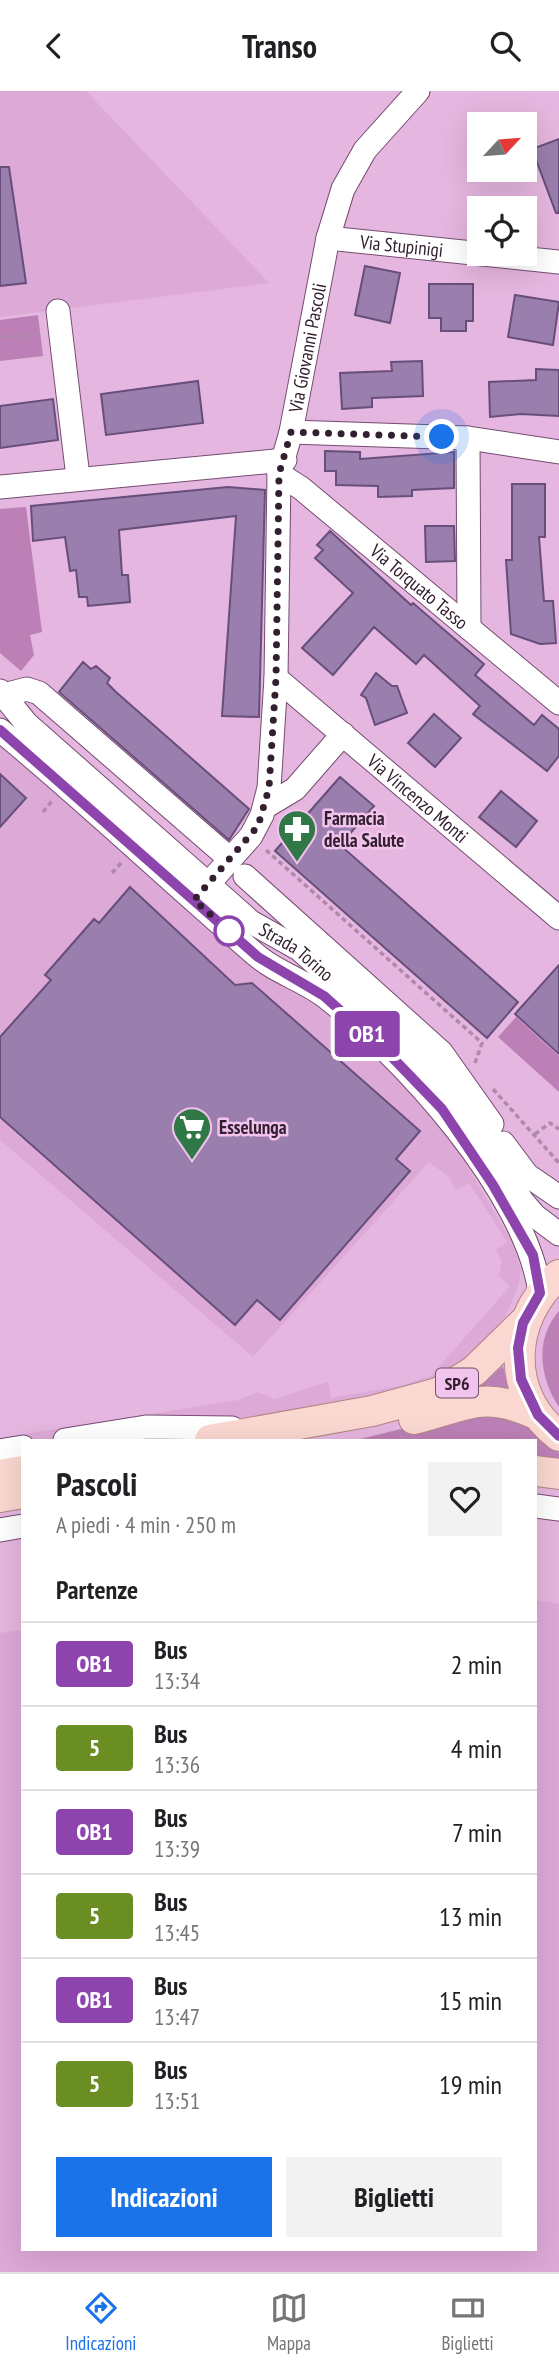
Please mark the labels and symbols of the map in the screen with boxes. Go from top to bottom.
north arrow [467,112,537,182]
street label: Via Stupinigi [358,229,444,262]
street label: Via Giovanni Pascoli [283,281,331,415]
your location [424,419,459,454]
street label: Via Torquato Tasso [364,538,473,634]
street label: Via Vincenzo Monti [362,748,473,848]
place label: Farmacia della Salute [324,806,405,852]
pharmacy icon: Farmacia della Salute [276,808,318,863]
unlabelled marker [214,916,244,946]
street label: Strada Torino [255,917,339,986]
line badge: OB1 [327,1011,407,1057]
supermarket icon: Esselunga [171,1106,213,1161]
place label: Esselunga [219,1115,287,1139]
road number: SP6 [436,1369,478,1398]

